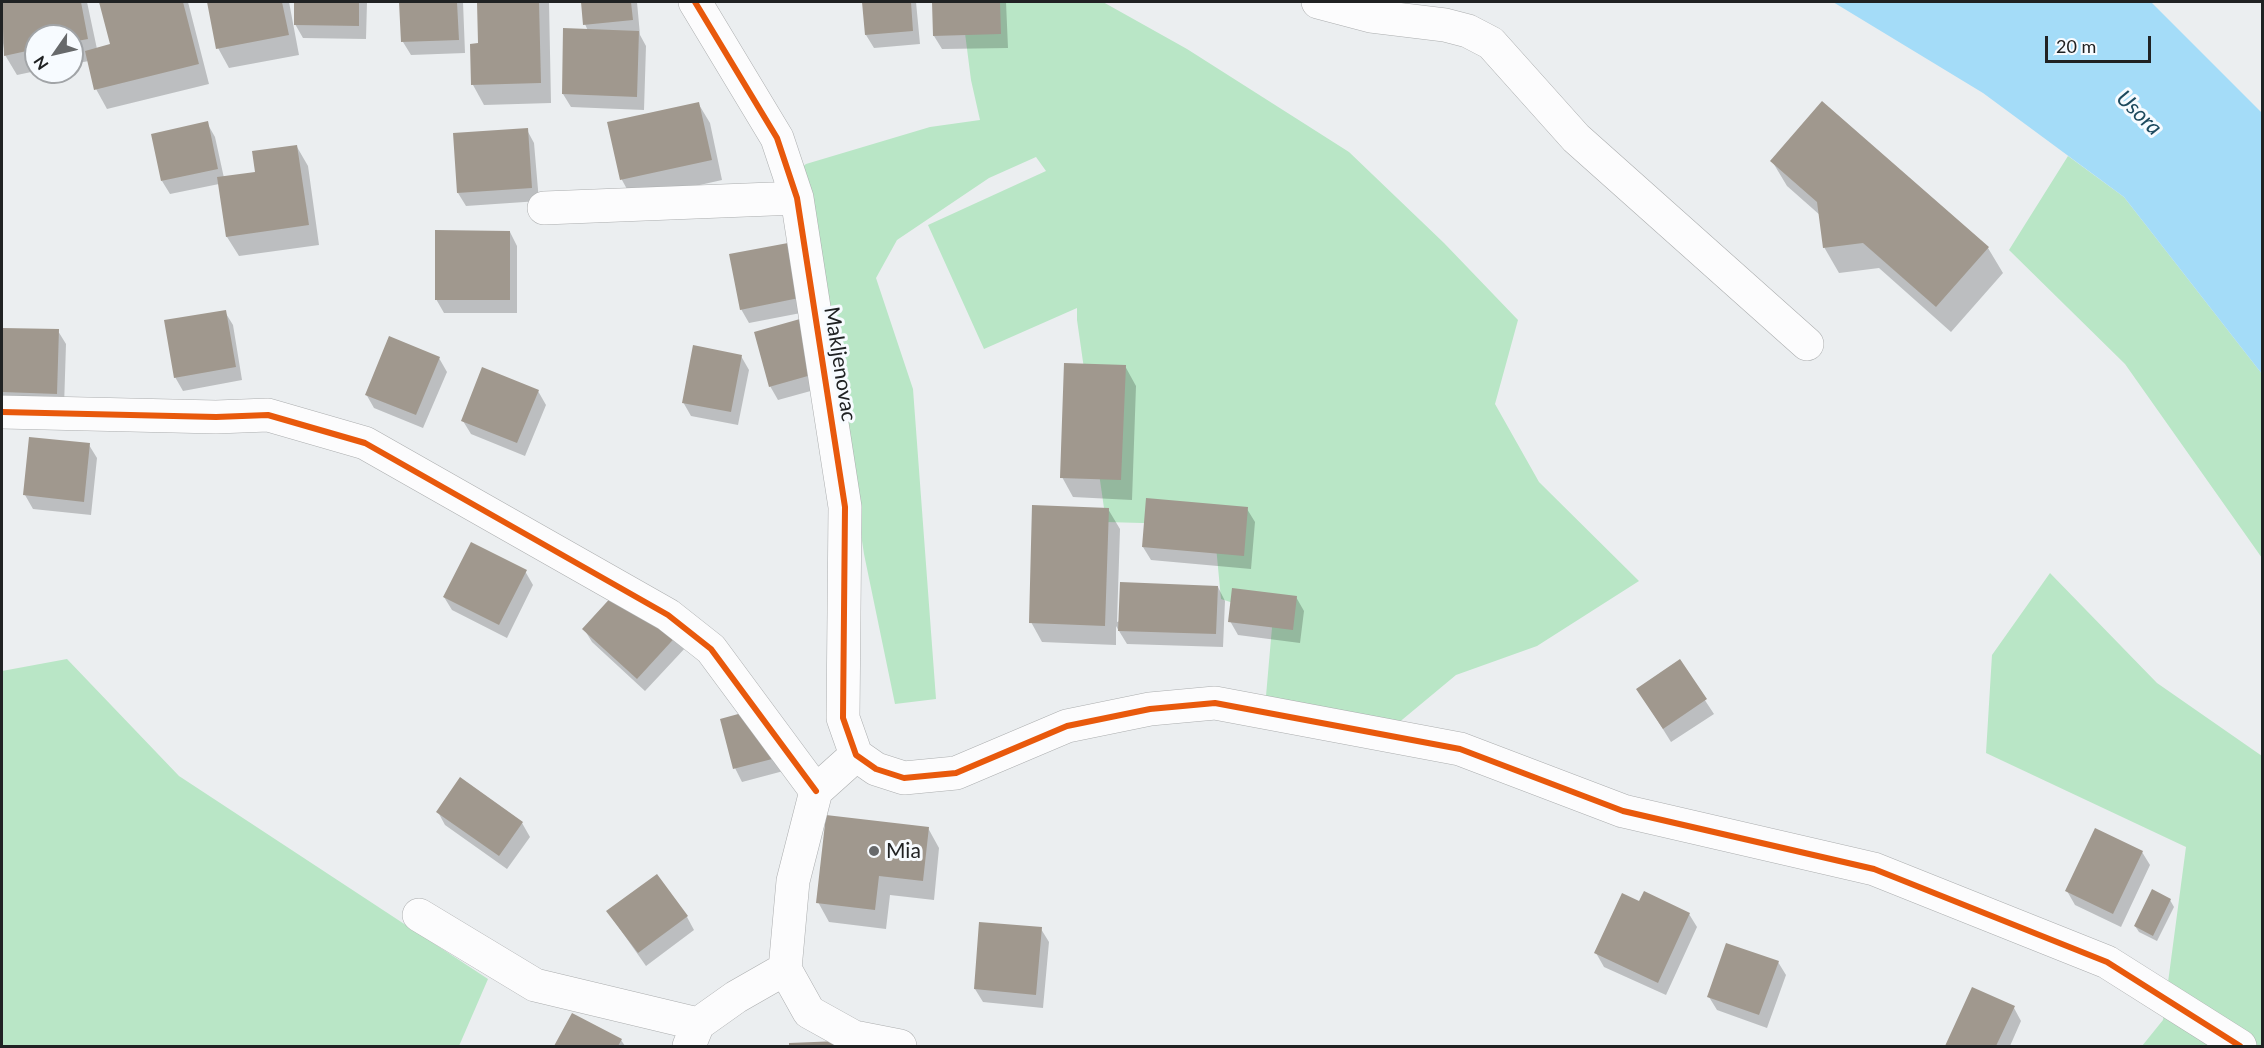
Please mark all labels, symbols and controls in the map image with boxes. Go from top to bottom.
north arrow [24,24,84,84]
scale bar [2048,24,2154,62]
text: 20 m [2056,35,2096,57]
text: N [29,53,52,74]
water label: Usora [2111,85,2167,141]
street label: Makljenovac [818,305,862,423]
place label: Mia [886,838,921,864]
marker: Mia [867,844,881,858]

